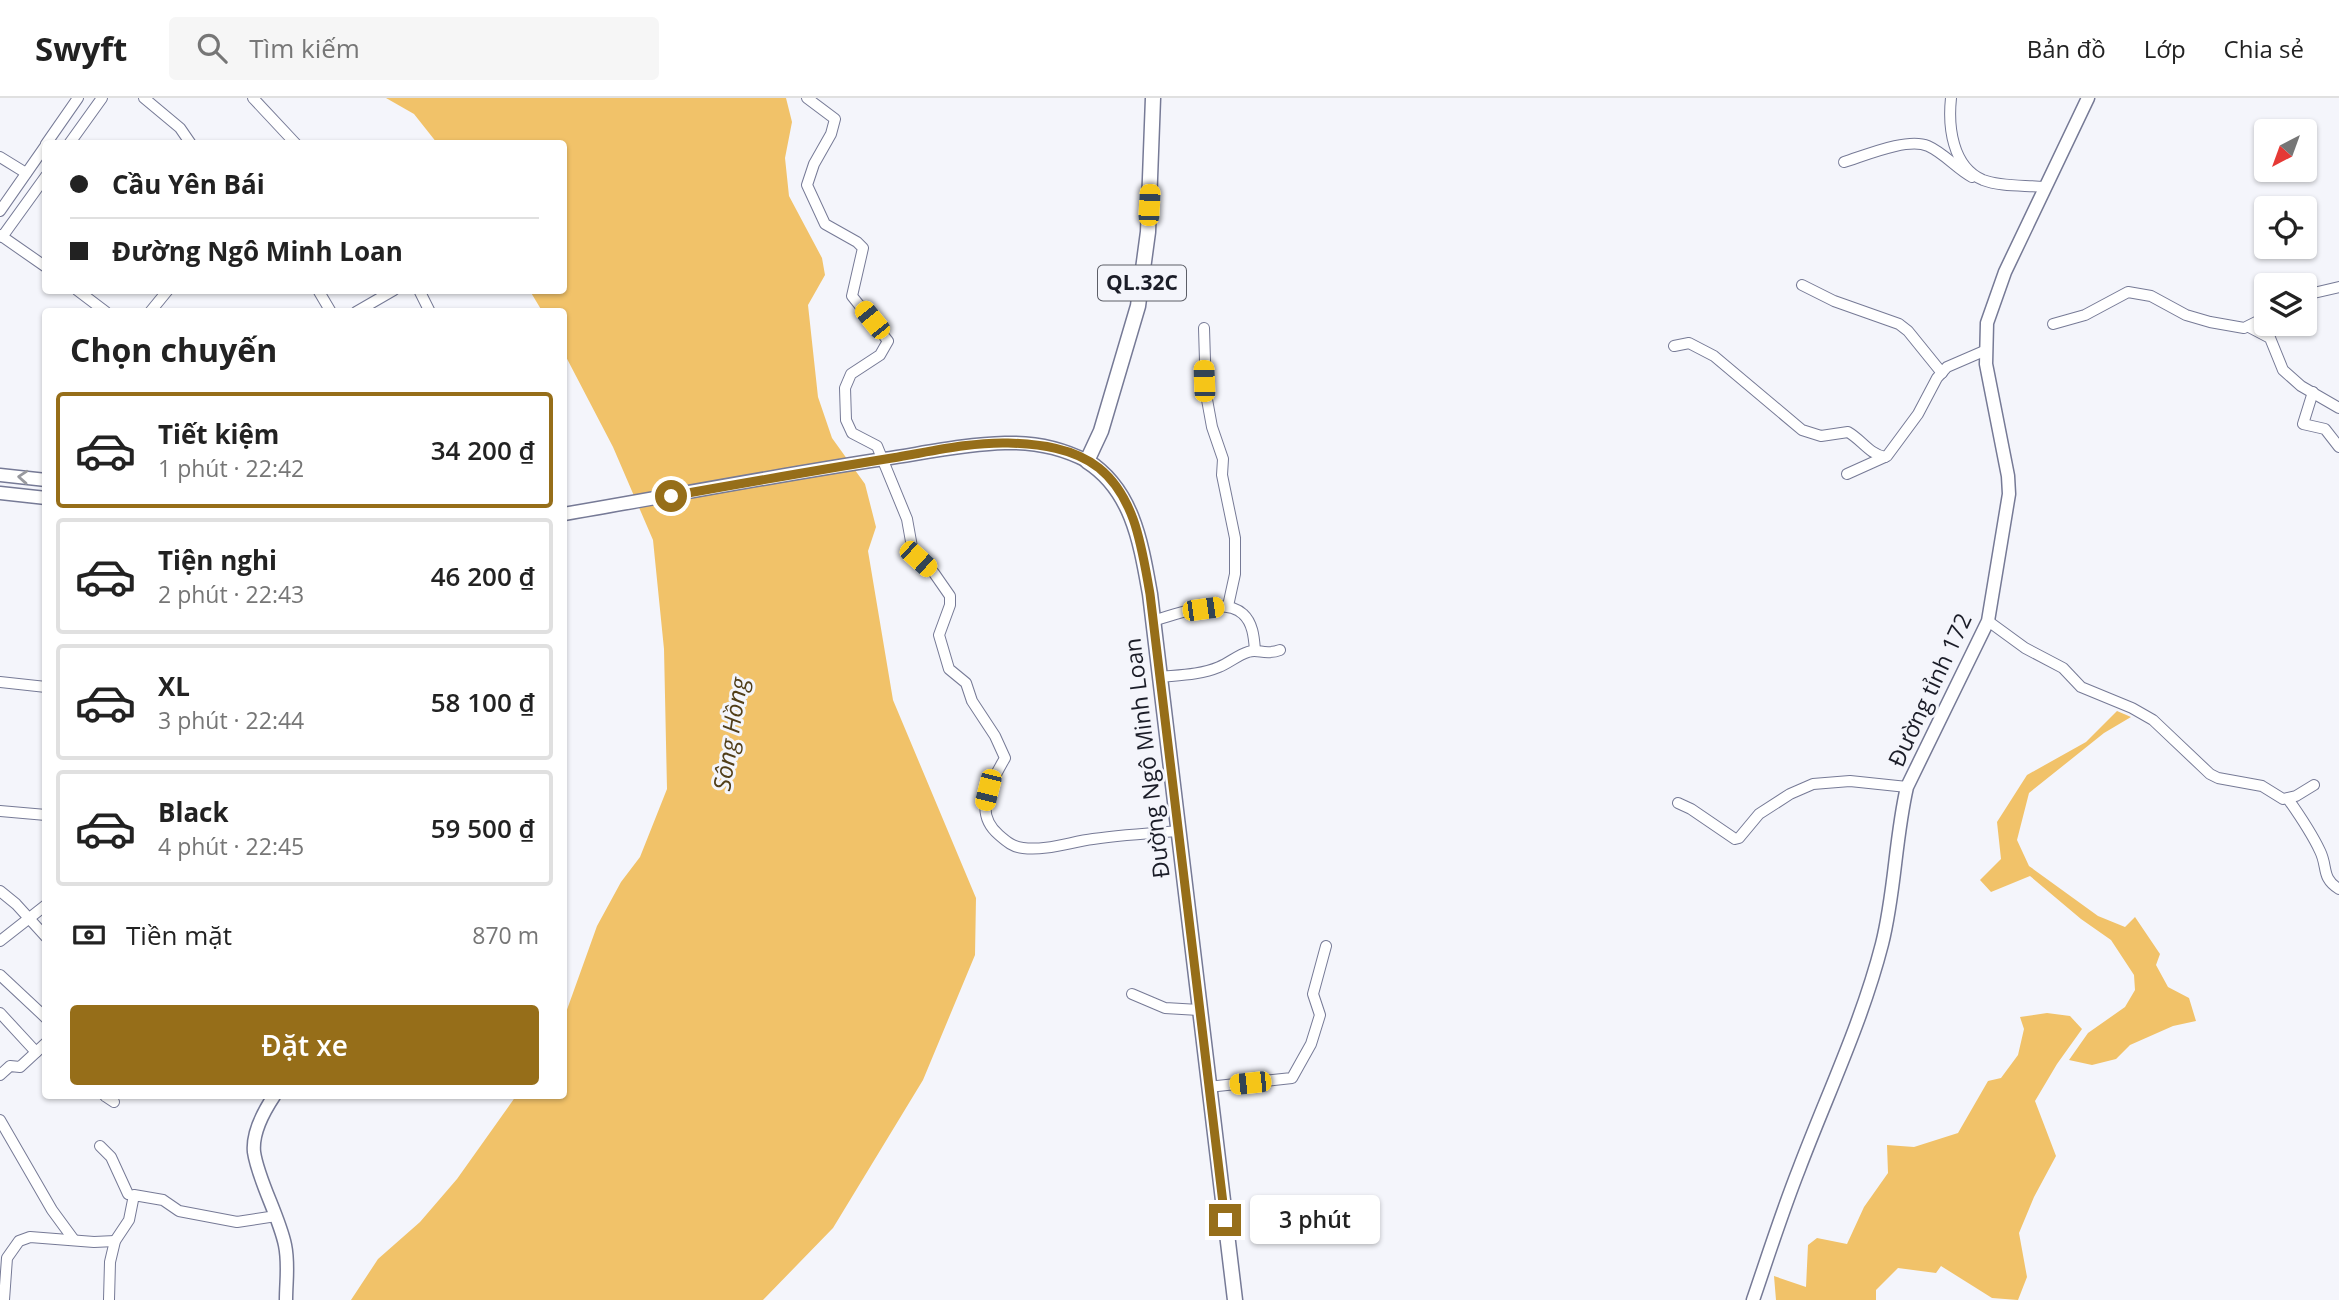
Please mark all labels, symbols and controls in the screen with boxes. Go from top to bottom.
search box [169,17,659,80]
text: Swyft [35,26,127,71]
icon: search [193,29,231,67]
text: Tìm kiếm [249,30,360,66]
text: Bản đồ [2027,32,2106,65]
text: Lớp [2144,32,2186,65]
text: Chia sẻ [2224,32,2304,65]
north arrow [2254,119,2317,182]
map controls [2254,119,2317,336]
text: Cầu Yên Bái [112,166,265,202]
car [1138,183,1161,227]
button: locate [2254,196,2317,259]
text: Đường Ngô Minh Loan [112,233,403,269]
road number: QL.32C [1098,266,1186,300]
button: layers [2254,273,2317,336]
car [851,297,894,343]
text: Chọn chuyến [70,328,277,371]
car [1193,360,1216,402]
text: Tiết kiệm [158,416,279,452]
icon: car [74,419,137,482]
text: 34 200 ₫ [431,432,535,468]
text: 1 phút · 22:42 [158,452,304,484]
one-way arrow [17,470,28,485]
route start [655,480,687,512]
car [896,537,941,581]
text: Tiện nghi [158,542,277,578]
icon: car [74,545,137,608]
text: 46 200 ₫ [431,558,535,594]
text: 2 phút · 22:43 [158,578,304,610]
car [1181,596,1226,622]
street label: Đường tỉnh 172 [1879,607,1979,772]
street label: Đường Ngô Minh Loan [1115,636,1177,880]
text: XL [158,668,190,704]
icon: car [74,671,137,734]
water label: Sông Hồng [704,673,755,793]
text: 58 100 ₫ [431,684,535,720]
text: 3 phút · 22:44 [158,704,304,736]
car [973,767,1004,813]
text: Black [158,794,229,830]
icon: car [74,797,137,860]
text: 59 500 ₫ [431,810,535,846]
text: 4 phút · 22:45 [158,830,304,862]
icon: cash [70,916,108,954]
text: Tiền mặt [126,917,232,953]
text: 870 m [472,919,539,951]
button: Đặt xe [70,1005,539,1085]
car [1229,1070,1272,1096]
callout: 3 phút [1250,1196,1379,1244]
text: 3 phút [1279,1203,1351,1235]
route end [1209,1204,1241,1236]

